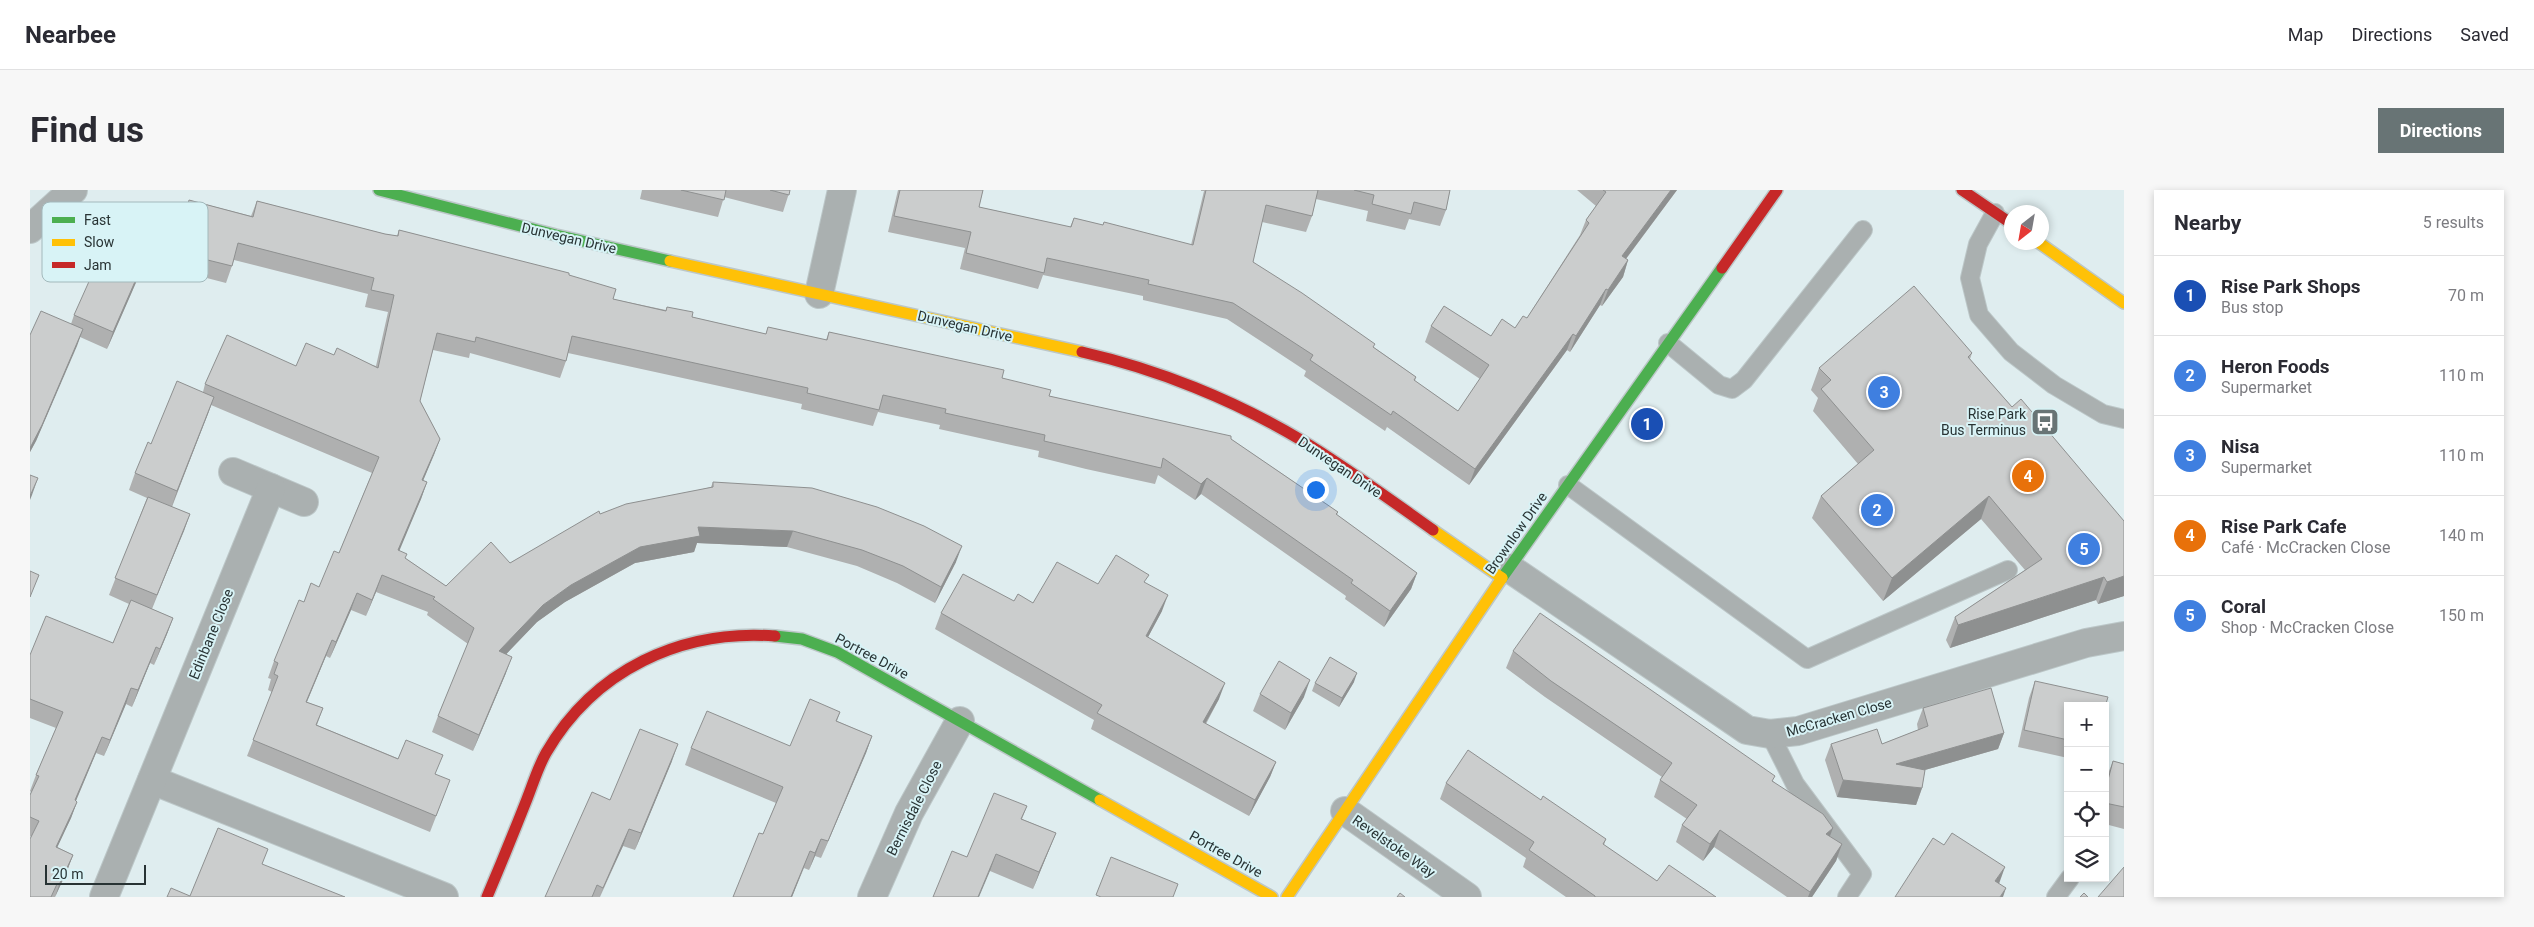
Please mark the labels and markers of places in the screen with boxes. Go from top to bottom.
pin: 3 [1868,373,1900,411]
pin: 1 [1631,405,1663,443]
place label: Rise Park Bus Terminus [1941,406,2027,438]
bus stop icon: Rise Park Bus Terminus [2030,407,2060,437]
pin: 4 [2012,457,2044,495]
pin: 2 [1861,491,1893,529]
pin: 5 [2068,530,2100,568]

